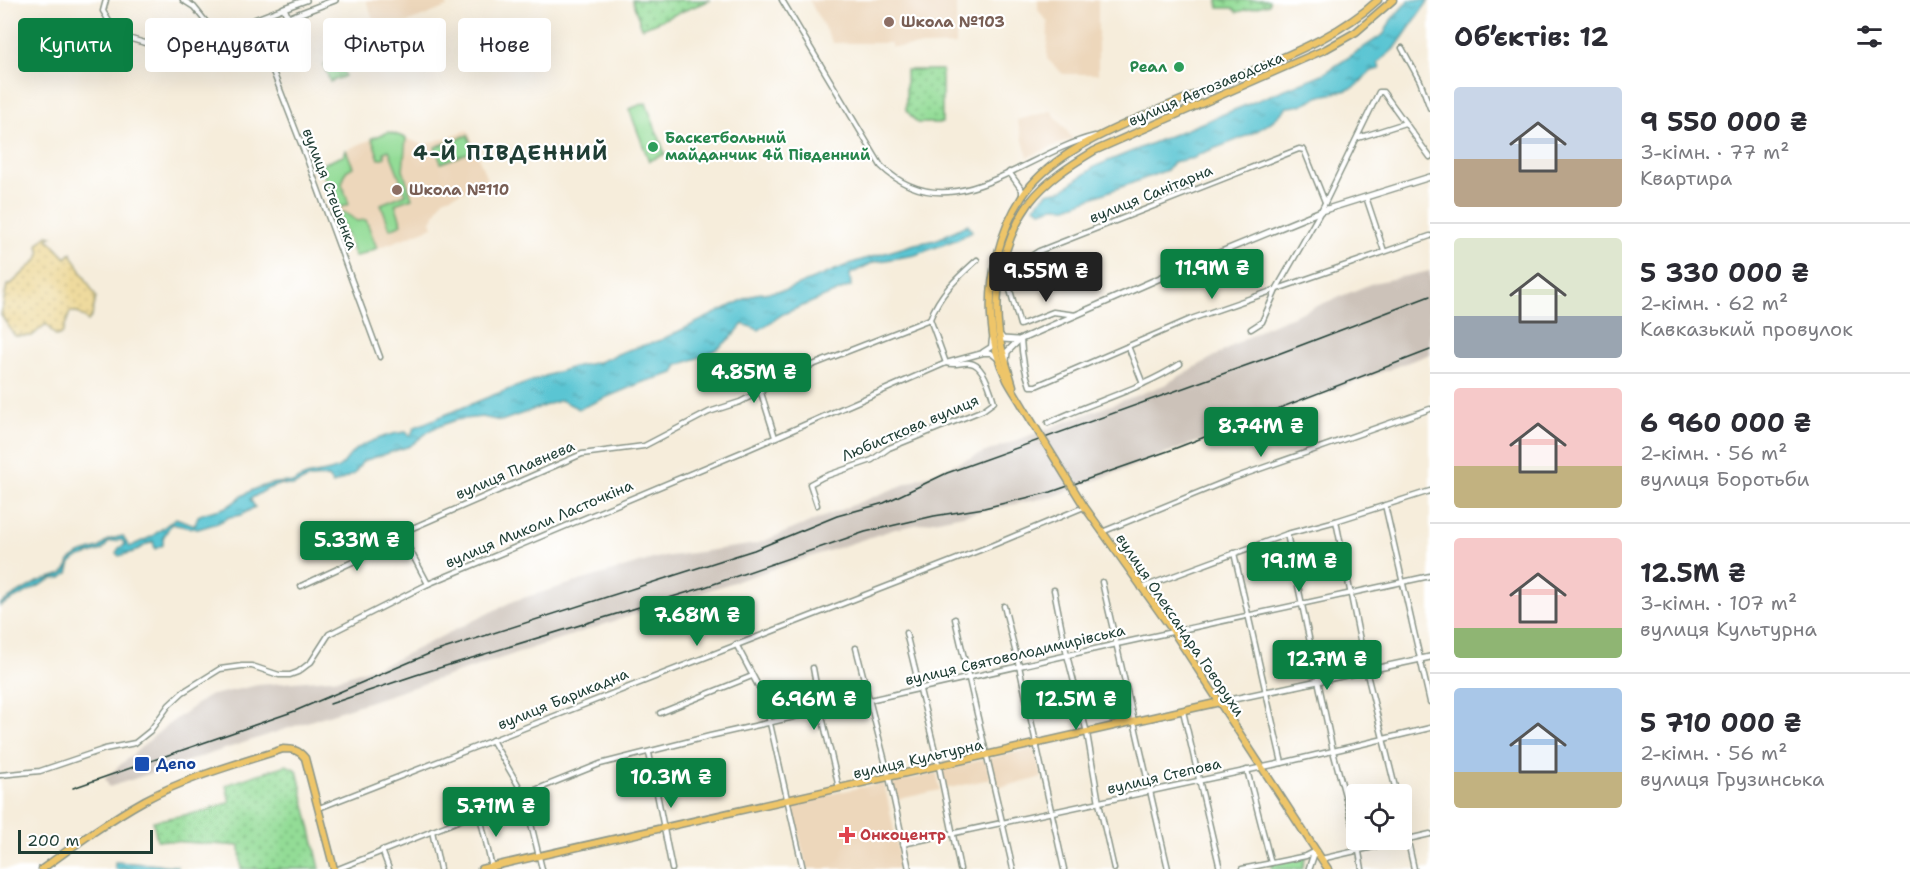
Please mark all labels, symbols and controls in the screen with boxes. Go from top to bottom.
place label: Школа №103 [901,12,1005,32]
marker: Школа №103 [882,15,896,29]
chip: Купити [18,18,133,72]
chip: Орендувати [145,18,311,72]
chip: Фільтри [323,18,446,72]
chip: Нове [458,18,551,72]
text: Об’єктів: 12 [1454,19,1608,54]
icon: filters [1853,20,1886,53]
street label: вулиця Автозаводська [1125,47,1287,131]
place label: Реал [1130,57,1167,77]
marker: Реал [1172,60,1186,74]
text: 9 550 000 ₴ [1640,104,1808,139]
icon: home [1502,111,1574,183]
street label: вулиця Стешенка [298,125,363,253]
place label: Баскетбольний майданчик 4й Південний [665,128,871,165]
district label: 4-Й ПІВДЕННИЙ [413,139,609,167]
text: 3-кімн. · 77 m² [1640,139,1789,165]
marker: Баскетбольний майданчик 4й Південний [646,140,660,154]
street label: вулиця Санітарна [1086,160,1216,228]
text: Квартира [1640,165,1732,191]
place label: Школа №110 [409,180,509,200]
marker: Школа №110 [390,183,404,197]
pin: 11.9M ₴ [1157,249,1267,300]
pin: 9.55M ₴ [991,252,1101,303]
text: 11.9M ₴ [1174,255,1250,281]
text: 5 330 000 ₴ [1640,255,1809,290]
text: 9.55M ₴ [1003,258,1089,284]
icon: home [1502,262,1574,334]
text: 2-кімн. · 62 m² [1640,290,1788,316]
text: Кавказький провулок [1640,316,1853,342]
pin: 4.85M ₴ [699,353,809,404]
text: 4.85M ₴ [711,359,797,385]
street label: Любисткова вулиця [838,390,982,466]
text: 6 960 000 ₴ [1640,405,1812,440]
pin: 8.74M ₴ [1206,407,1316,458]
icon: home [1502,412,1574,484]
text: 8.74M ₴ [1218,413,1304,439]
street label: вулиця Плавнева [452,436,578,504]
text: 2-кімн. · 56 m² [1640,440,1787,466]
text: вулиця Боротьби [1640,466,1810,492]
street label: вулиця Миколи Ласточкіна [442,475,637,573]
pin: 5.33M ₴ [302,521,412,572]
text: 5.33M ₴ [314,527,400,553]
street label: вулиця Олександра Говорухи [1111,530,1249,721]
pin: 19.1M ₴ [1244,542,1354,593]
text: 19.1M ₴ [1261,548,1337,574]
text: 12.5M ₴ [1640,555,1746,590]
icon: home [1502,562,1574,634]
text: 3-кімн. · 107 m² [1640,590,1797,616]
pin: 7.68M ₴ [642,596,752,647]
text: 7.68M ₴ [654,602,740,628]
text: вулиця Культурна [1640,616,1817,642]
street label: вулиця Святоволодимирівська [903,620,1128,690]
pin: 12.7M ₴ [1272,640,1382,691]
text: 12.7M ₴ [1287,646,1367,672]
street label: вулиця Барикадна [495,663,632,734]
pin: 6.96M ₴ [759,680,869,731]
pin: 12.5M ₴ [1021,680,1131,731]
text: 6.96M ₴ [771,686,857,712]
text: 12.5M ₴ [1035,686,1117,712]
text: 5 710 000 ₴ [1640,705,1802,740]
icon: home [1502,712,1574,784]
street label: вулиця Культурна [851,734,986,784]
text: 2-кімн. · 56 m² [1640,740,1787,766]
street label: вулиця Степова [1105,753,1224,799]
place label: Депо [156,754,196,774]
marker: Депо [133,755,151,773]
pin: 10.3M ₴ [616,758,726,809]
text: 10.3M ₴ [630,764,712,790]
text: вулиця Грузинська [1640,766,1825,792]
map controls [1346,784,1412,850]
button: locate [1346,784,1412,850]
pin: 5.71M ₴ [441,787,551,838]
text: 5.71M ₴ [457,793,535,819]
place label: Онкоцентр [860,825,946,845]
marker: Онкоцентр [838,826,856,844]
scale bar [18,827,153,854]
text: 200 m [27,830,79,851]

